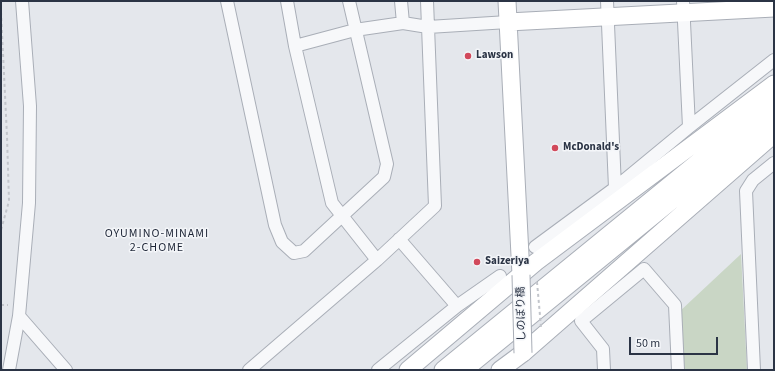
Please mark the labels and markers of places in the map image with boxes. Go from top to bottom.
place label: Lawson [476,49,513,63]
marker: Lawson [463,51,473,61]
place label: McDonald's [563,141,619,155]
marker: McDonald's [550,143,560,153]
place label: Saizeriya [485,255,529,269]
marker: Saizeriya [472,257,482,267]

